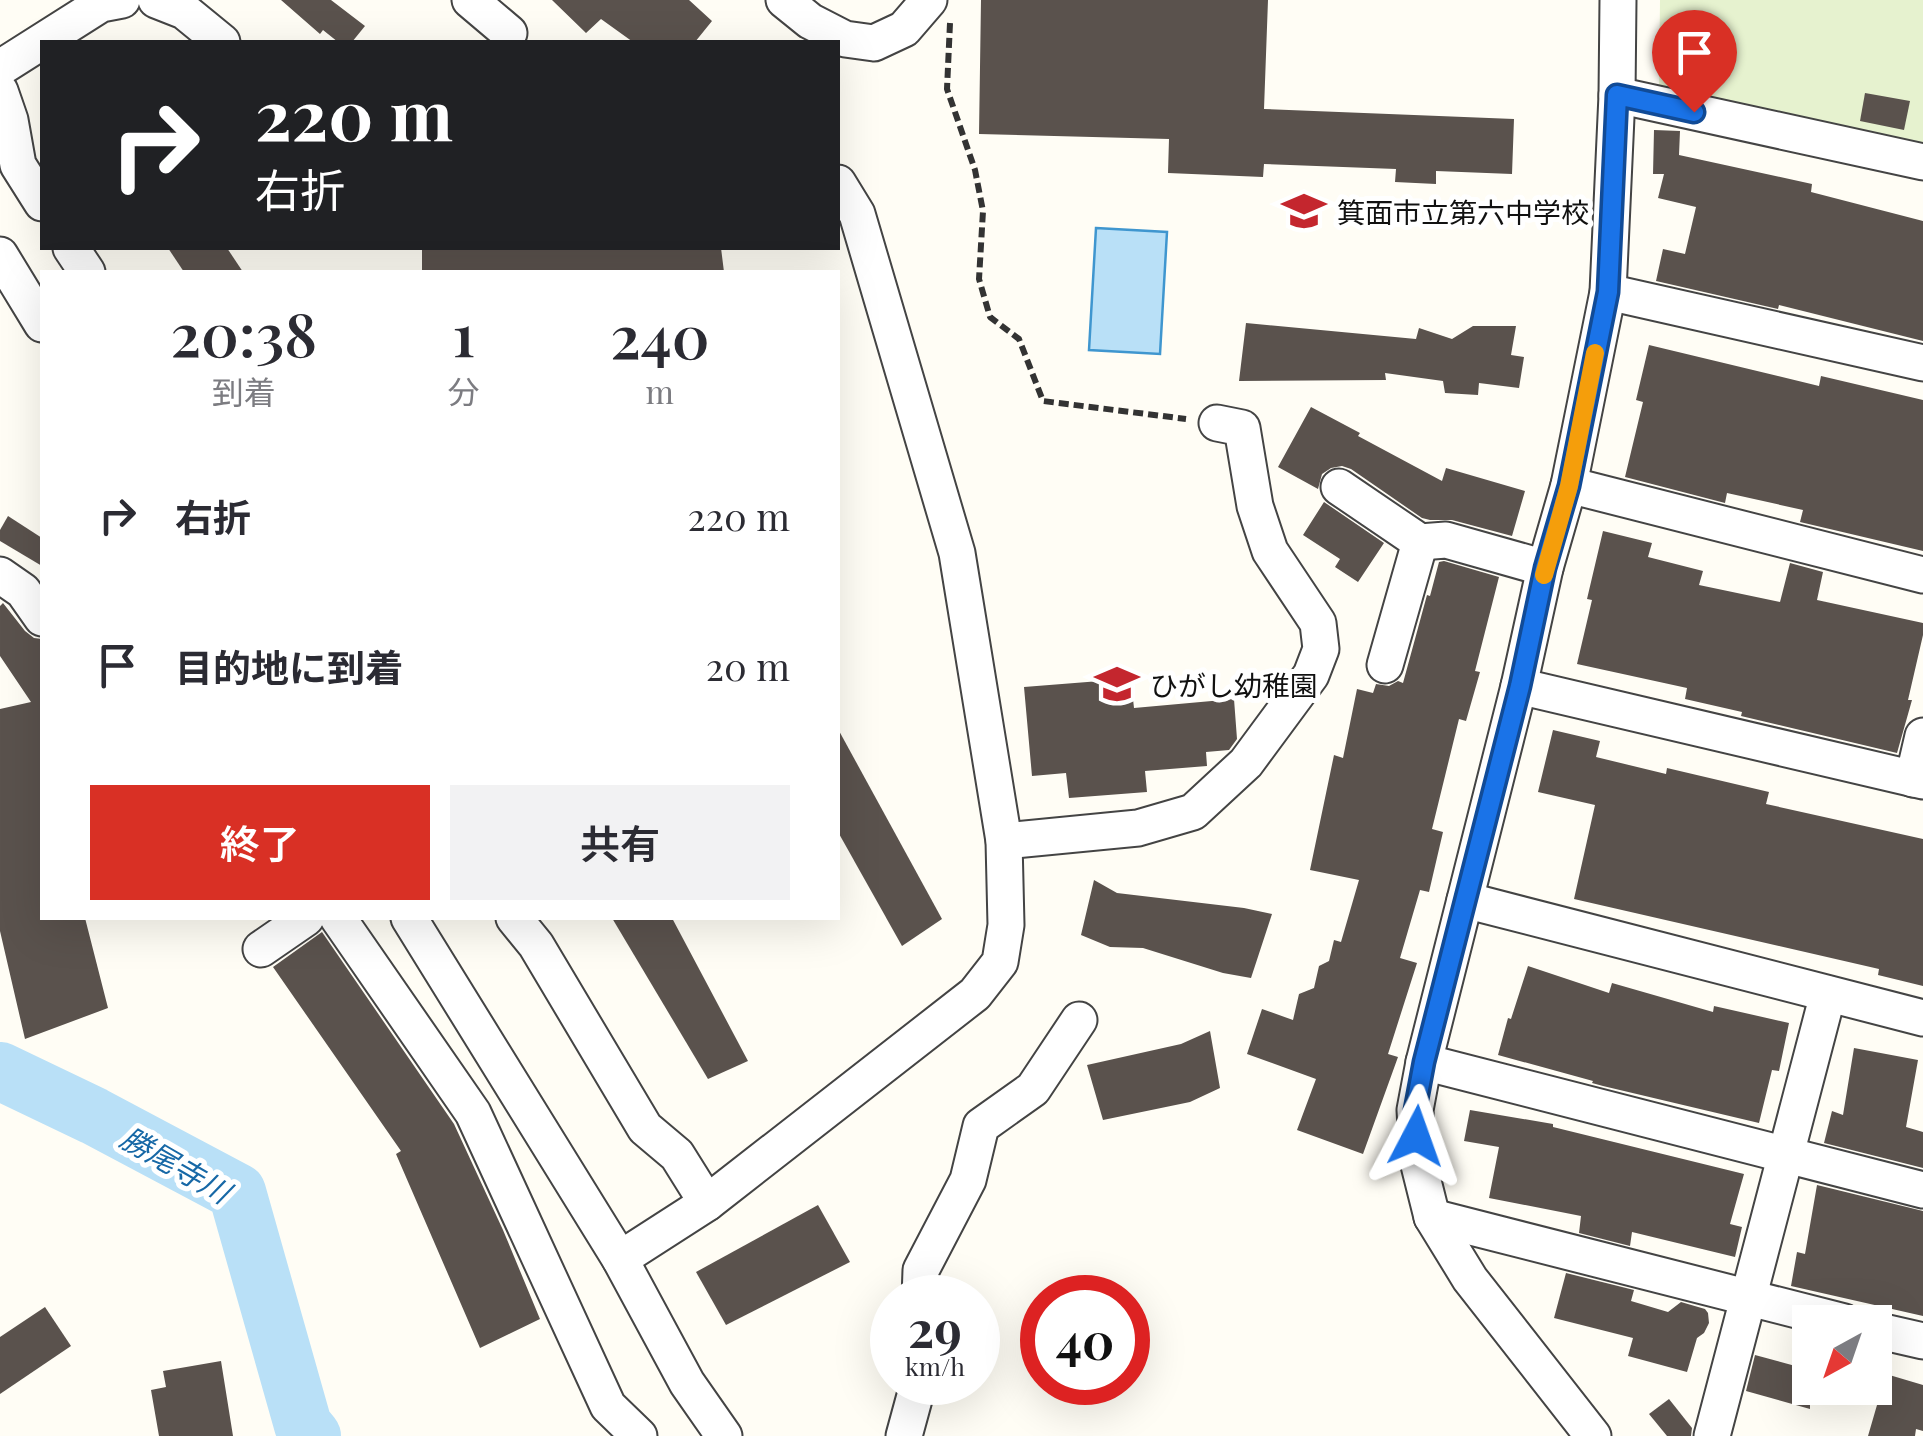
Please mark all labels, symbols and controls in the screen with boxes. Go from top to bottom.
pin [1652,10,1737,113]
icon: arrive [1667,25,1722,80]
text: 220 m [255,65,453,159]
icon: right [90,80,220,210]
text: 右折 [255,158,345,218]
school or university icon: 箕面市立第六中学校 [1280,187,1328,235]
place label: 箕面市立第六中学校 [1337,193,1589,230]
text: 20:38 [171,292,317,372]
text: 1 [452,292,475,372]
text: 240 [610,294,709,374]
text: 到着 [212,369,276,412]
text: 分 [448,369,480,412]
text: m [646,369,674,412]
icon: right [90,488,145,543]
text: 220 m [688,490,790,541]
text: 右折 [175,491,251,542]
icon: arrive [90,638,145,693]
text: 20 m [706,640,790,691]
text: 目的地に到着 [175,641,403,692]
school or university icon: ひがし幼稚園 [1093,660,1141,708]
place label: ひがし幼稚園 [1150,666,1318,703]
button: 終了 [90,785,430,900]
button: 共有 [450,785,790,900]
position arrow [1364,1084,1468,1188]
water label: 勝尾寺川 [114,1117,241,1213]
speed limit sign: 40 [1020,1275,1150,1405]
text: 29 [908,1294,962,1361]
north arrow [1792,1305,1892,1405]
map controls [1792,1305,1892,1405]
text: km/h [905,1349,965,1382]

